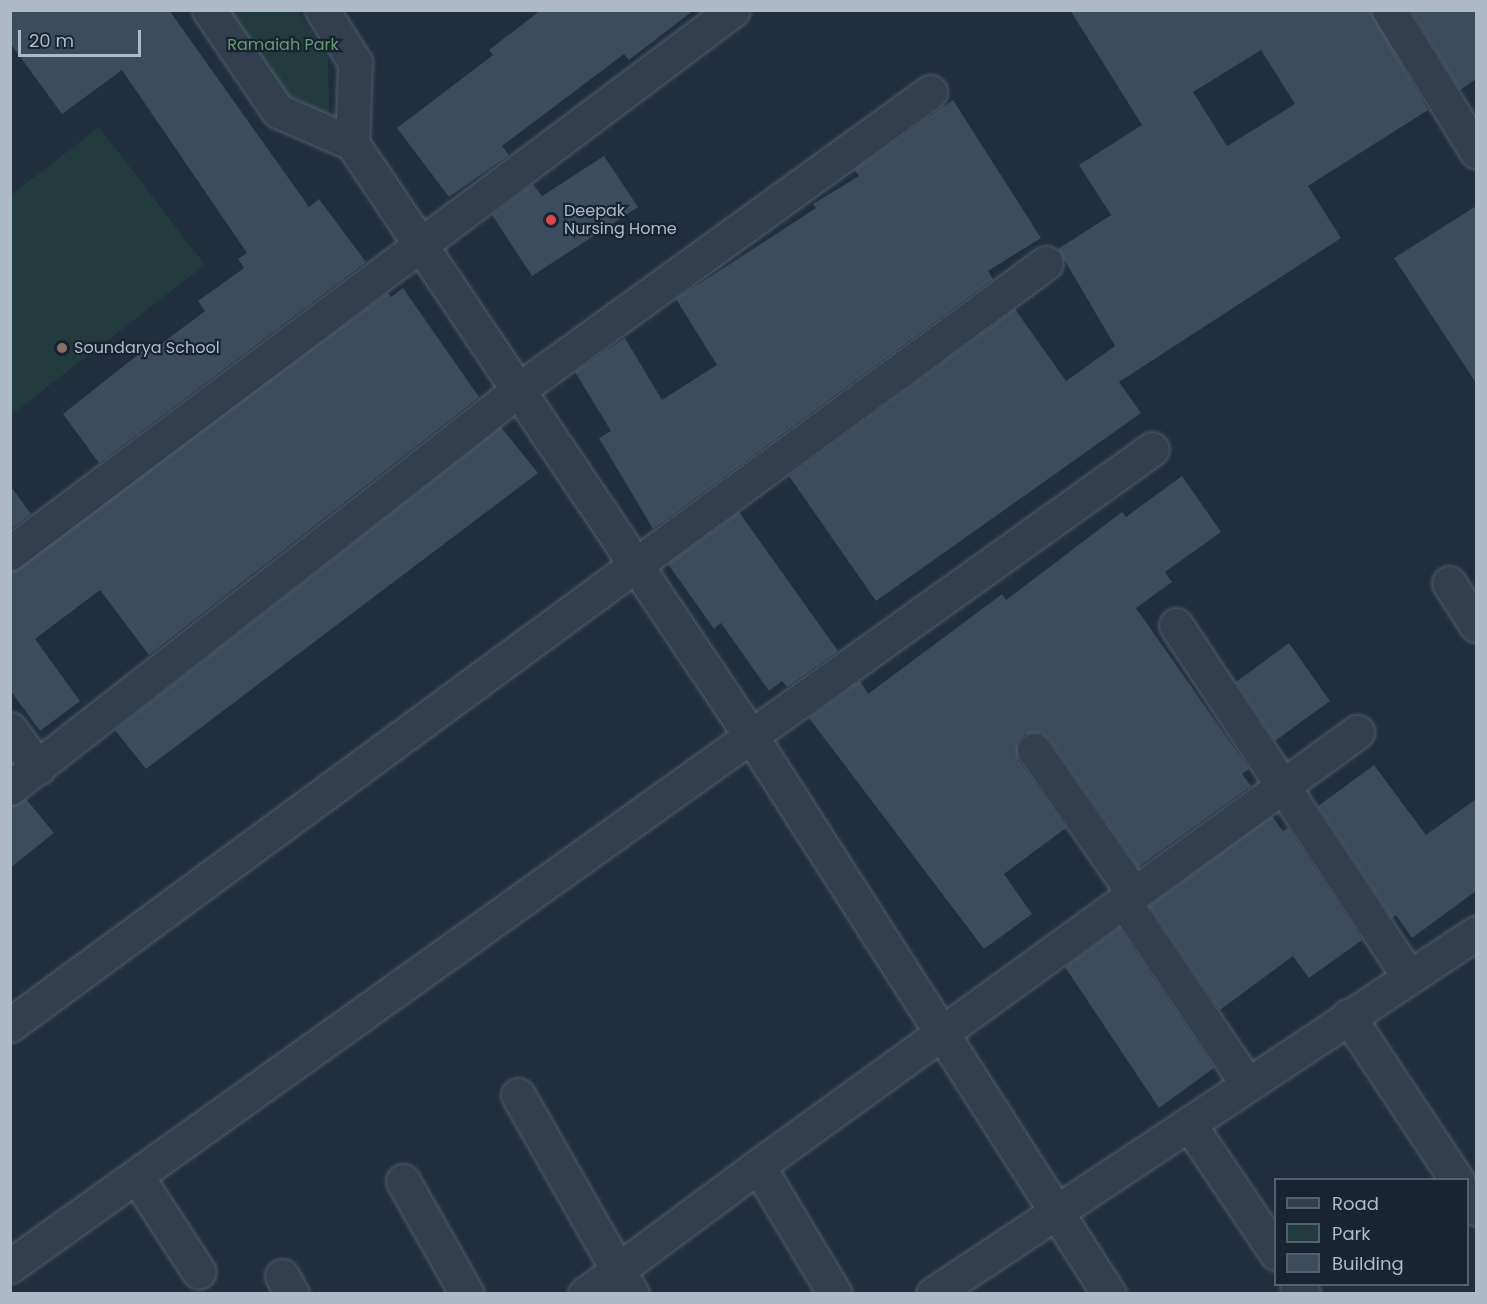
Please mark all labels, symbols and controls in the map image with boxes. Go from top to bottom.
scale bar [21,18,144,56]
text: 20 m [29,28,74,53]
park label: Ramaiah Park [227,35,339,55]
place label: Deepak Nursing Home [564,201,677,239]
marker: Deepak Nursing Home [542,211,560,229]
place label: Soundarya School [74,338,220,358]
marker: Soundarya School [55,341,69,355]
legend [1274,1178,1469,1286]
text: Road [1332,1191,1379,1216]
text: Park [1332,1221,1371,1246]
text: Building [1332,1251,1404,1276]

